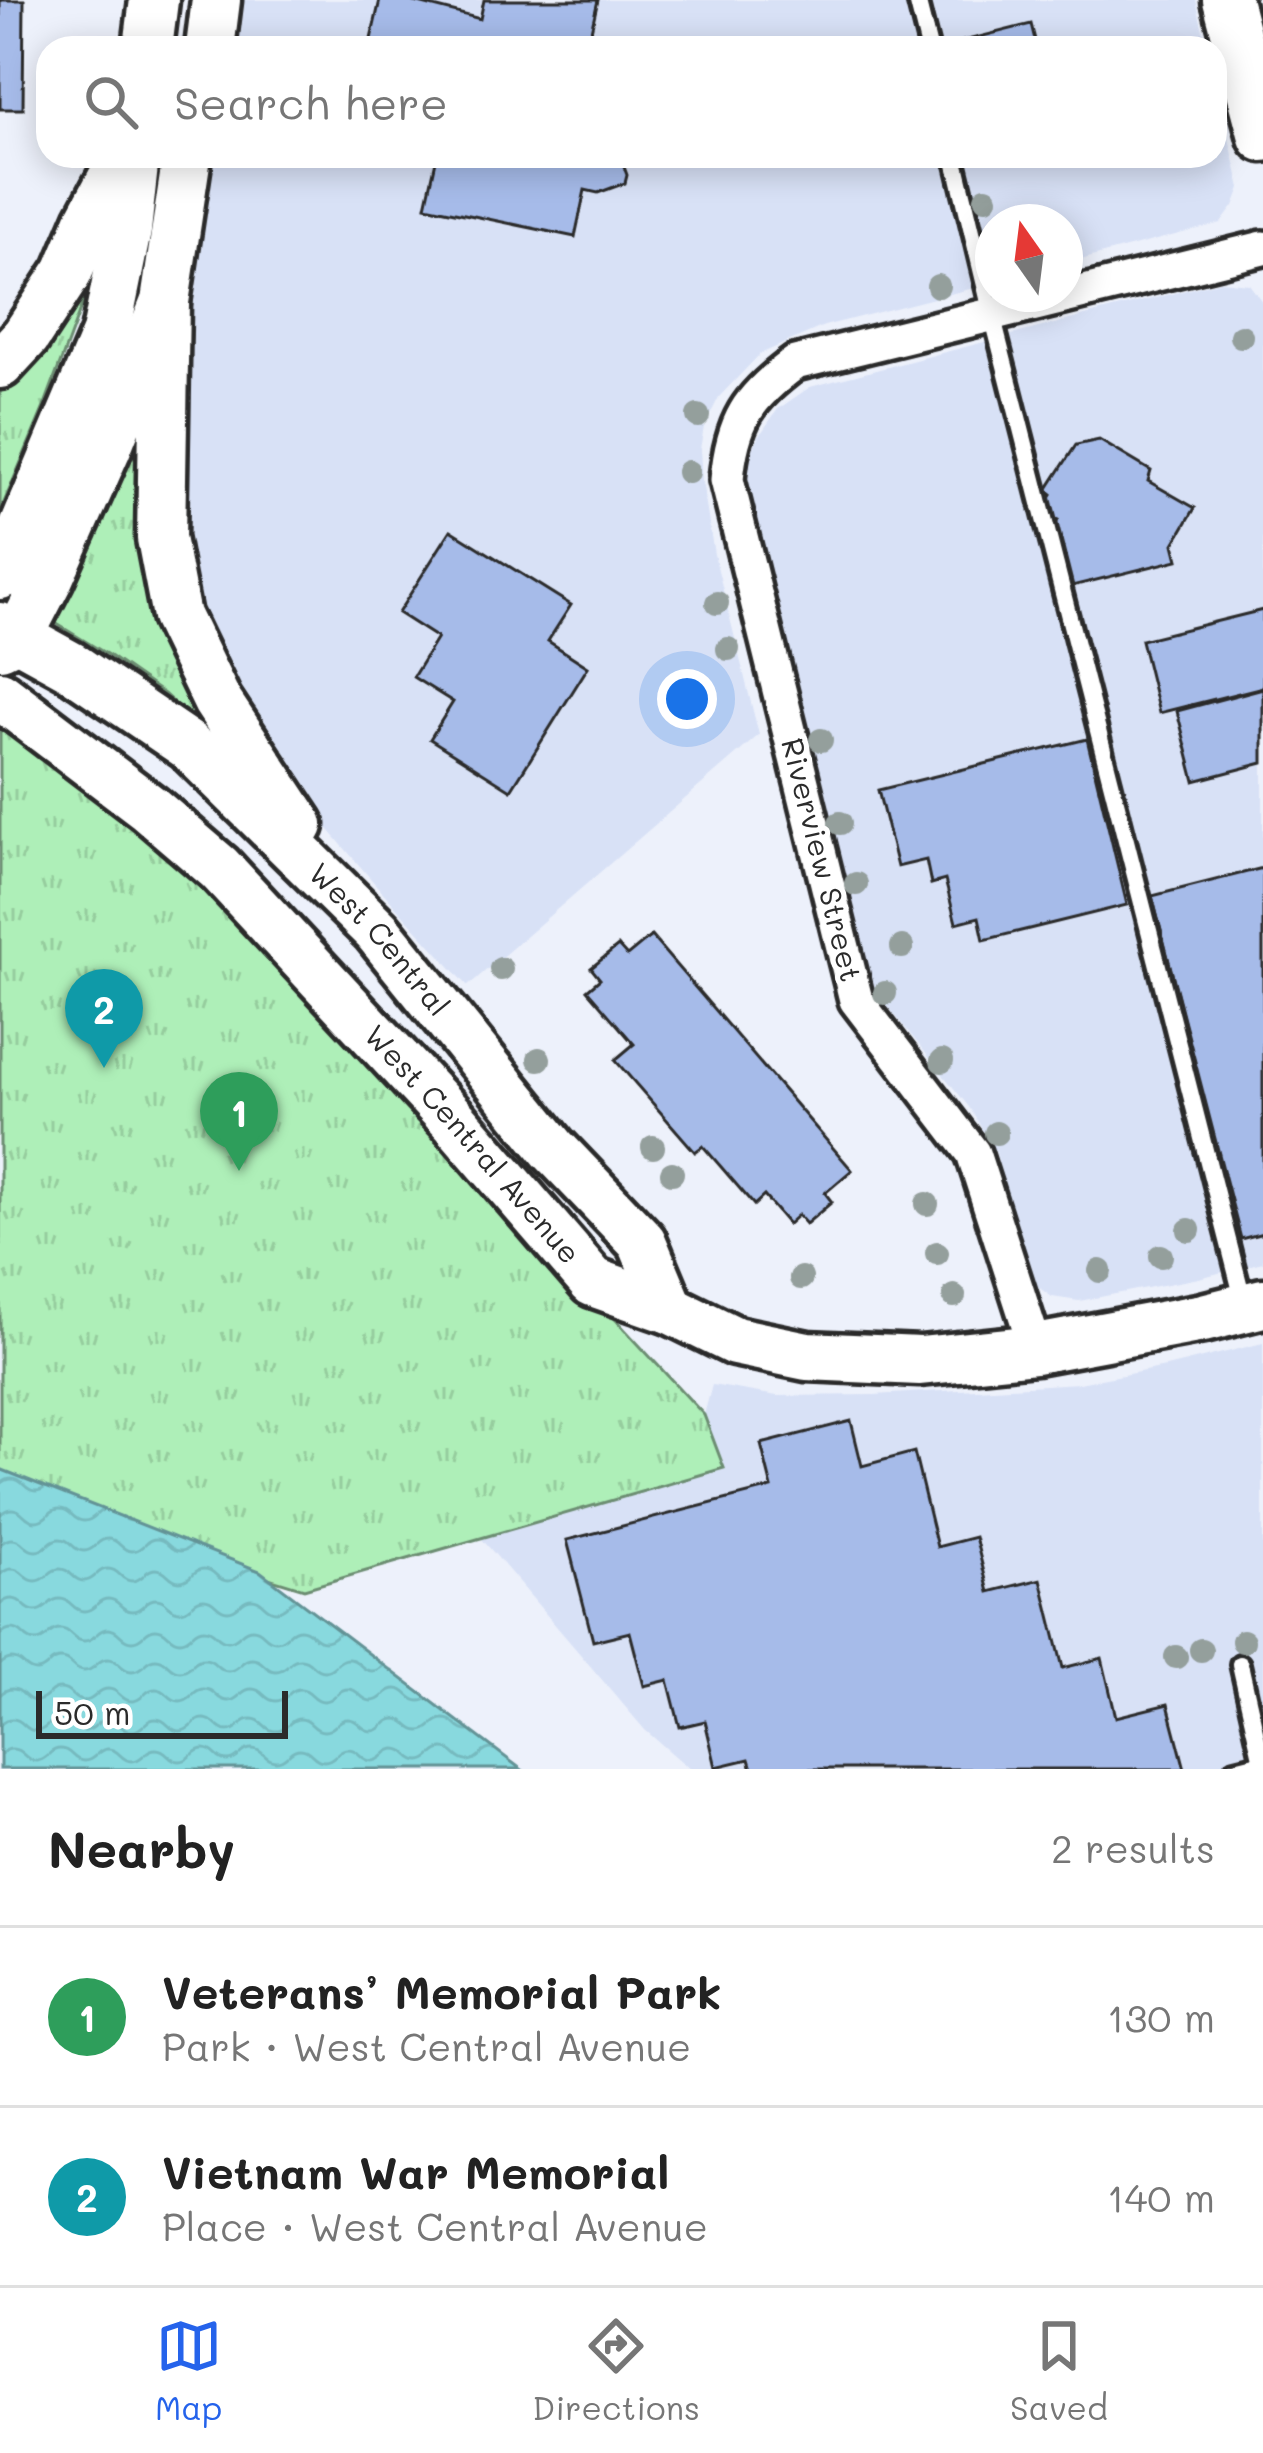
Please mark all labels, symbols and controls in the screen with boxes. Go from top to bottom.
search box [36,36,1227,168]
icon: search [78,69,144,135]
text: Search here [174,73,448,131]
north arrow [975,204,1083,312]
your location [657,669,717,729]
street label: Riverview Street [773,733,873,986]
street label: West Central [301,853,460,1024]
pin: 2 [65,969,143,1068]
street label: West Central Avenue [357,1015,590,1271]
pin: 1 [200,1072,278,1171]
scale bar [36,1685,288,1738]
text: 50 m [54,1690,130,1733]
text: Nearby [48,1814,235,1881]
text: 2 results [1051,1822,1215,1873]
text: Veterans’ Memorial Park [162,1962,722,2020]
text: 1 [78,1991,96,2042]
text: 130 m [1107,1991,1215,2042]
text: Park · West Central Avenue [162,2020,691,2071]
text: Vietnam War Memorial [162,2142,670,2200]
text: 2 [76,2171,98,2222]
text: 140 m [1107,2171,1215,2222]
text: Place · West Central Avenue [162,2200,708,2251]
tab: Map [155,2313,222,2428]
tab: Directions [532,2313,700,2428]
tab: Saved [1010,2313,1108,2428]

